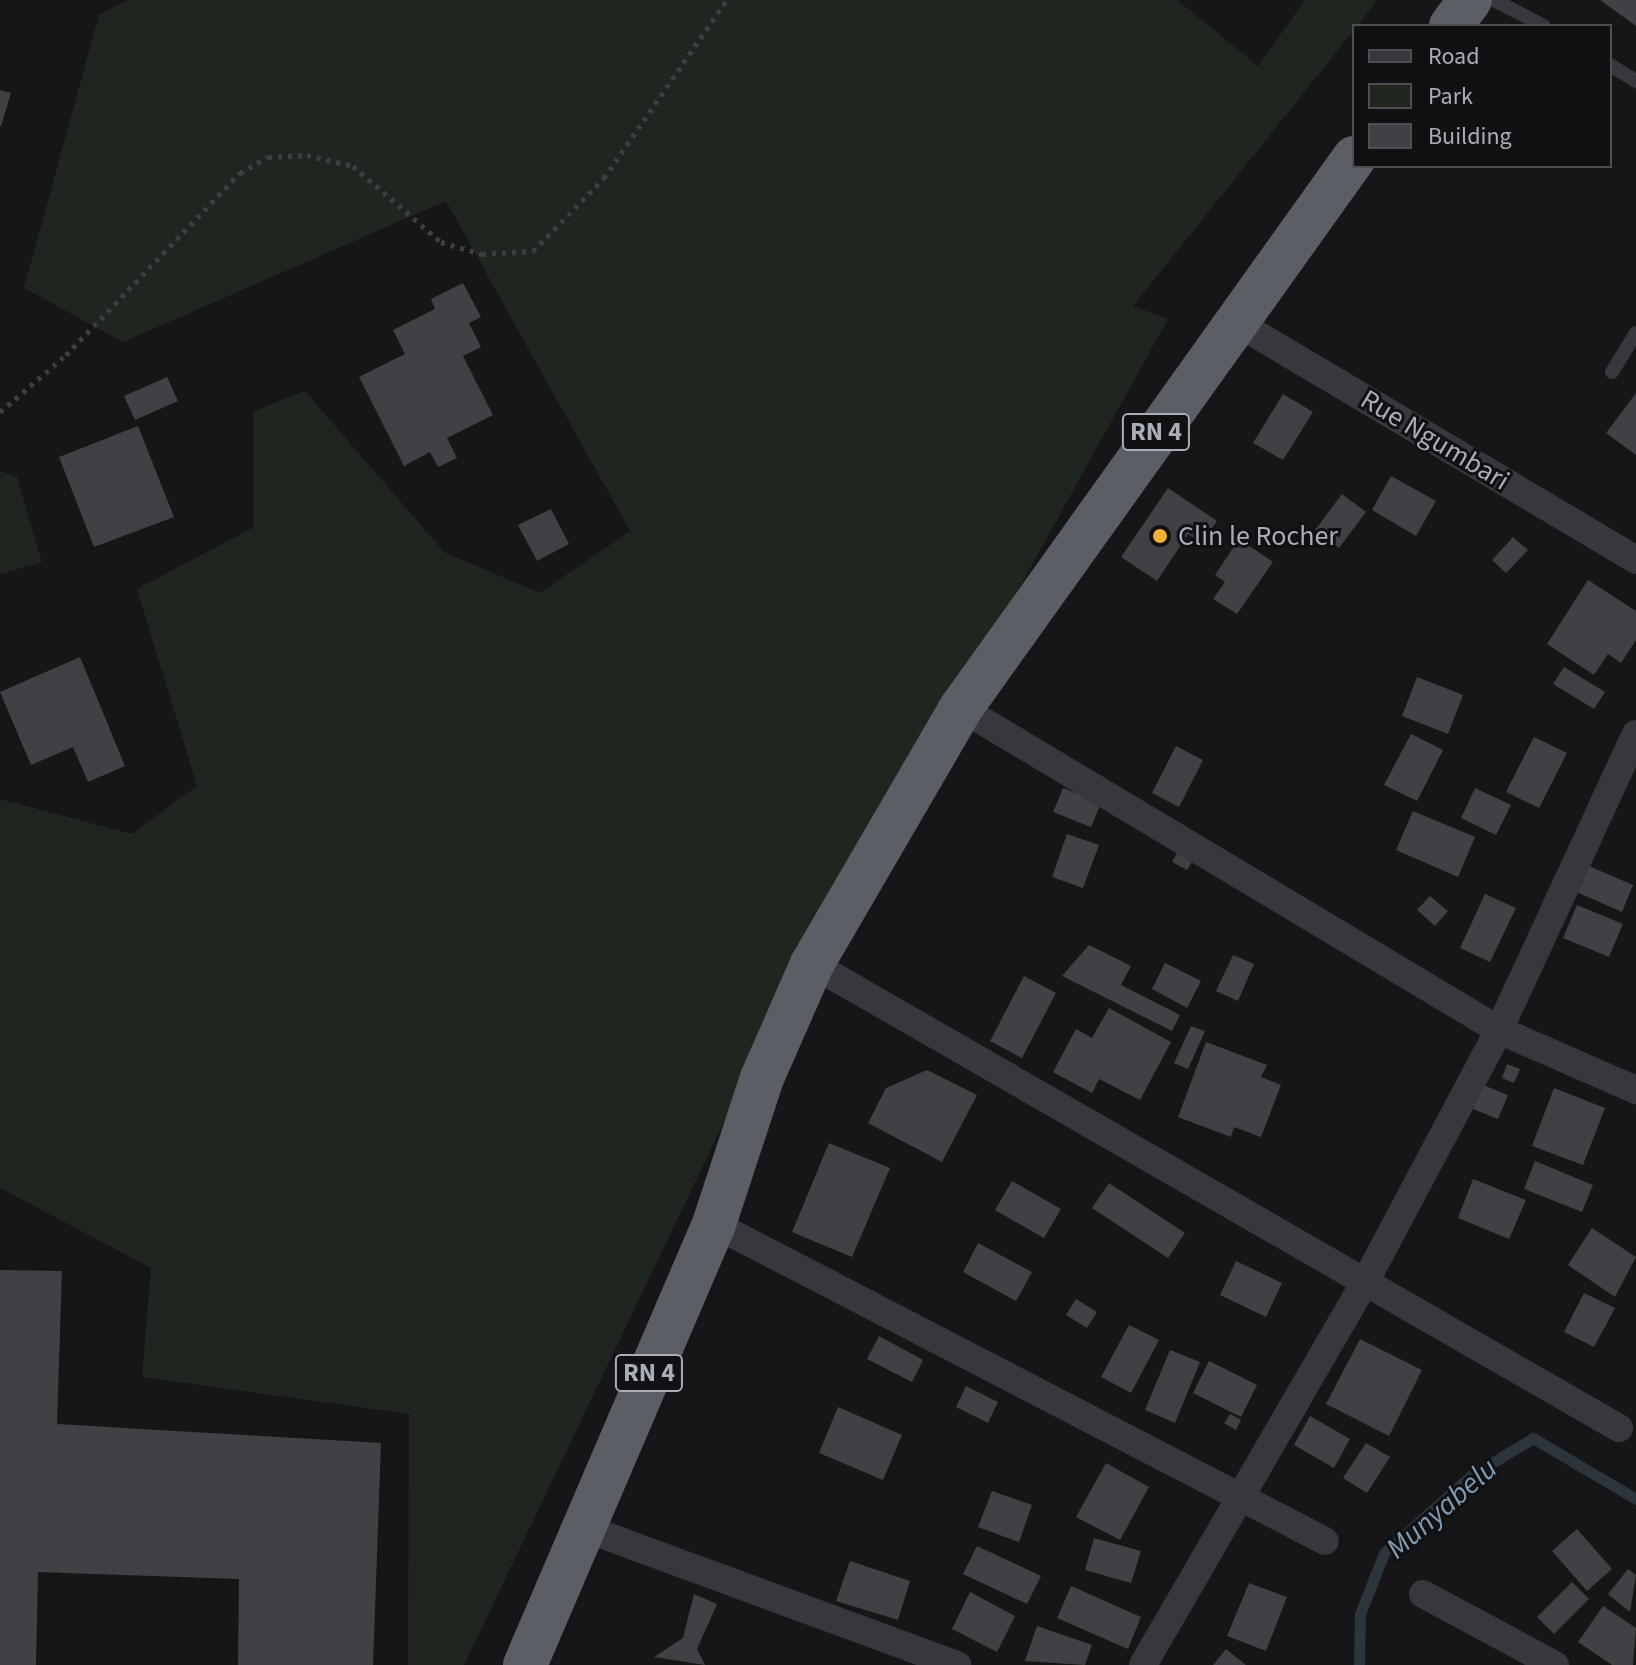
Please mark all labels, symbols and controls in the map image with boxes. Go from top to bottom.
legend [1352,24,1612,168]
text: Road [1428,39,1480,74]
text: Park [1428,79,1473,114]
text: Building [1428,119,1512,154]
street label: Rue Ngumbari [1355,383,1515,497]
road number: RN 4 [1120,410,1192,454]
place label: Clin le Rocher [1178,519,1338,553]
marker: Clin le Rocher [1149,525,1171,547]
road number: RN 4 [613,1351,685,1395]
water label: Munyabelu [1379,1451,1505,1567]

